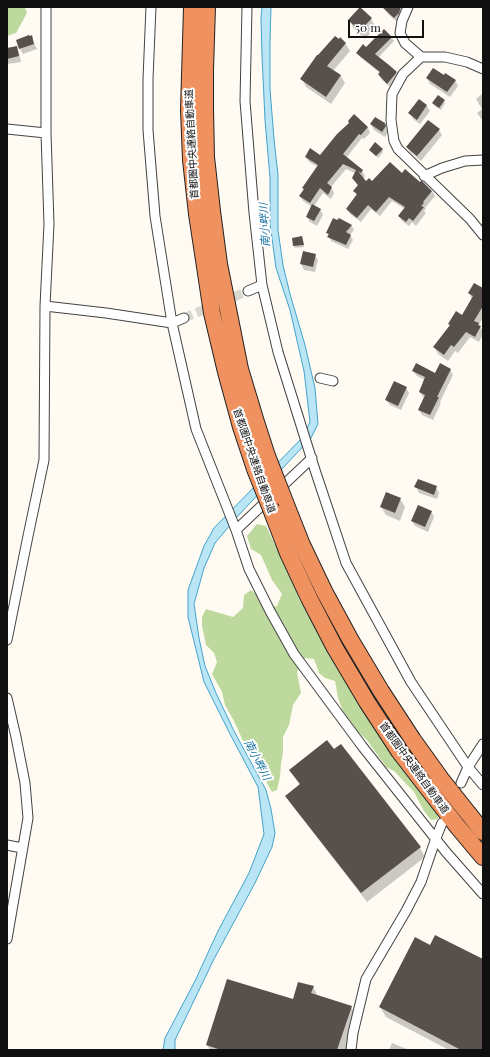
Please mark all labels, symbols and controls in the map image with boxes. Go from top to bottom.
scale bar [350,12,426,38]
text: 50 m [355,19,381,35]
street label: 首都圏中央連絡自動車道 [183,89,201,199]
water label: 南小畔川 [257,203,273,247]
street label: 首都圏中央連絡自動車道 [230,407,278,515]
street label: 首都圏中央連絡自動車道 [377,720,451,816]
water label: 南小畔川 [241,737,273,783]

